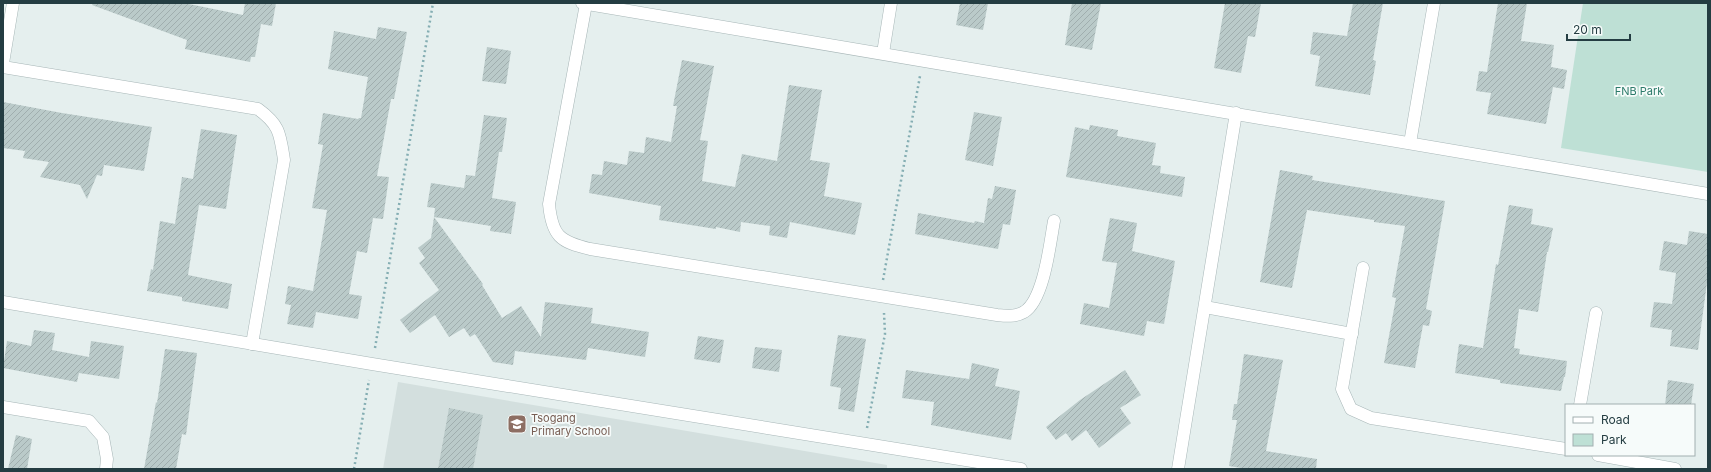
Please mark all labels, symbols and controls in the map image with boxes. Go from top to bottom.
scale bar [1567,16,1630,42]
text: 20 m [1573,22,1602,37]
park label: FNB Park [1615,84,1663,98]
legend [1565,404,1695,456]
place label: Tsogang Primary School [531,411,610,438]
text: Road [1601,412,1630,427]
school or university icon: Tsogang Primary School [506,413,528,435]
text: Park [1601,432,1627,447]

